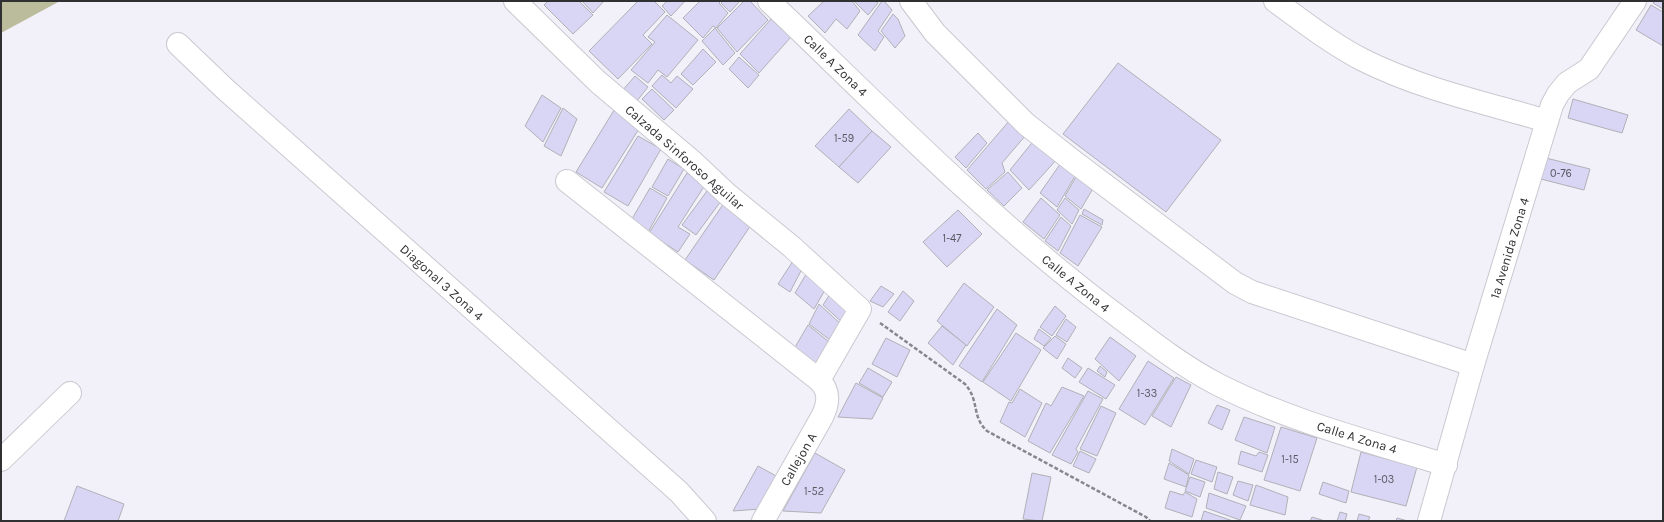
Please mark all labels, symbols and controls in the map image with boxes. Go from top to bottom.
street label: Calle A Zona 4 [801,31,871,100]
street label: Calzada Sinforoso Aguilar [622,102,747,213]
house number: 1-59 [834,132,854,145]
house number: 0-76 [1550,167,1572,180]
street label: 1a Avenida Zona 4 [1487,196,1532,300]
house number: 1-47 [943,232,961,245]
street label: Diagonal 3 Zona 4 [397,241,486,324]
street label: Calle A Zona 4 [1039,251,1113,315]
house number: 1-33 [1137,387,1157,400]
street label: Calle A Zona 4 [1315,418,1399,457]
street label: Callejon A [777,430,820,488]
house number: 1-15 [1281,453,1299,466]
house number: 1-03 [1374,473,1394,486]
house number: 1-52 [804,485,824,498]

